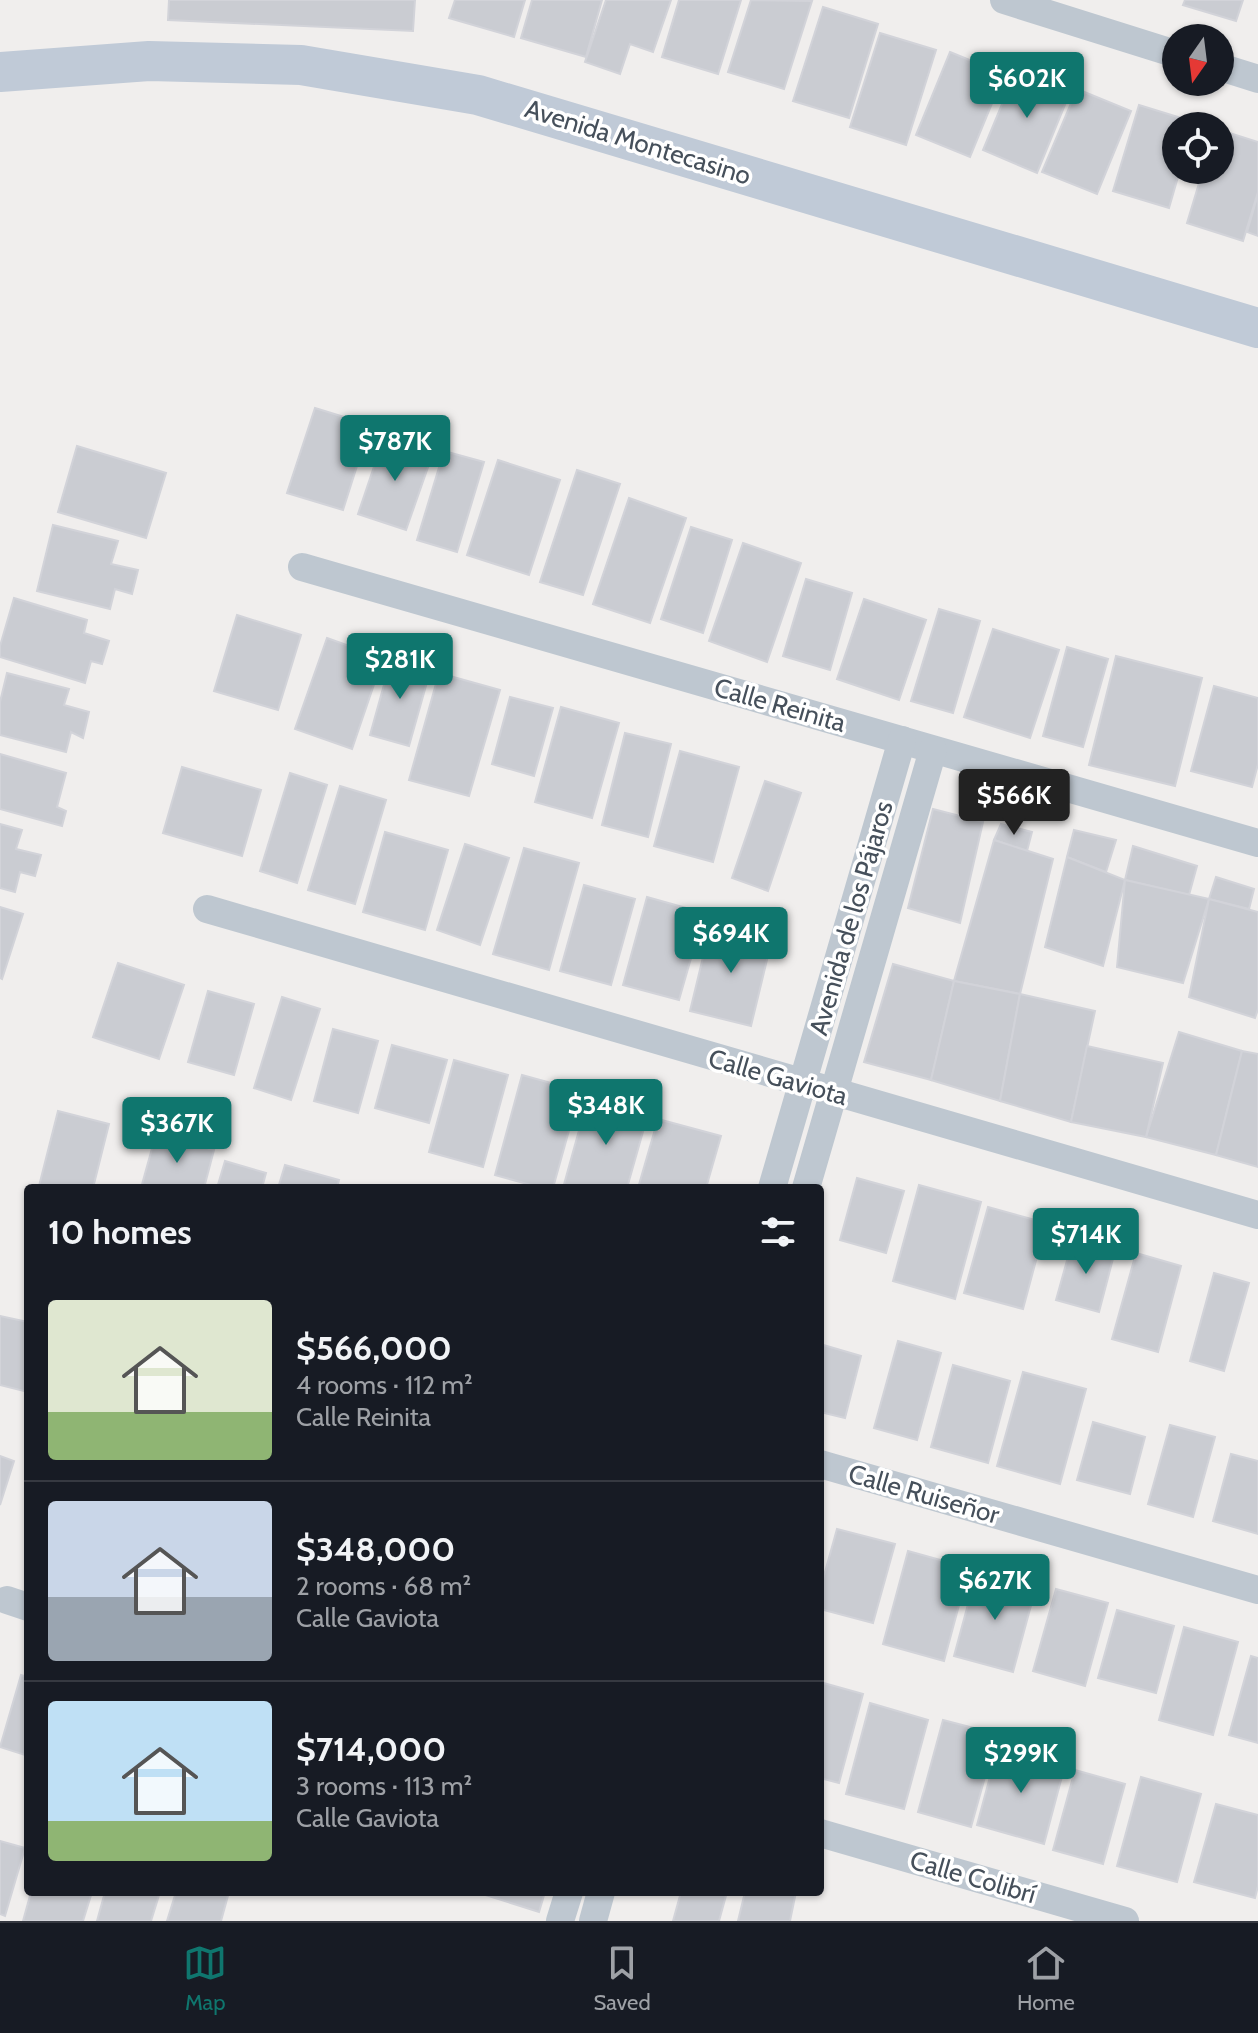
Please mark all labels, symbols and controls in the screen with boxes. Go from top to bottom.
north arrow [1162,24,1234,96]
map controls [1162,24,1234,184]
pin: $602K [971,52,1083,120]
text: $602K [988,62,1066,94]
street label: Avenida Montecasino [521,92,755,192]
button: locate [1162,112,1234,184]
pin: $787K [339,415,451,483]
text: $787K [358,425,432,457]
pin: $281K [344,633,456,701]
text: $281K [365,643,435,675]
street label: Calle Reinita [711,671,850,739]
pin: $566K [958,769,1070,837]
text: $566K [977,779,1051,811]
street label: Avenida de los Pájaros [802,797,900,1039]
pin: $694K [675,907,787,975]
text: $694K [693,917,769,949]
street label: Calle Gaviota [705,1042,852,1112]
pin: $348K [550,1079,662,1147]
text: $348K [567,1089,645,1121]
pin: $367K [121,1097,233,1165]
text: $367K [140,1107,214,1139]
pin: $714K [1030,1208,1142,1276]
icon: filters [756,1210,800,1254]
text: 10 homes [48,1211,192,1253]
text: $714K [1051,1218,1121,1250]
text: $566,000 [296,1327,452,1369]
icon: home [112,1332,208,1428]
text: 4 rooms · 112 m² [296,1369,473,1401]
text: Calle Reinita [296,1401,431,1433]
street label: Calle Ruiseñor [845,1457,1004,1531]
text: $348,000 [296,1528,455,1570]
icon: home [112,1533,208,1629]
pin: $627K [939,1554,1051,1622]
text: $627K [958,1564,1032,1596]
text: 2 rooms · 68 m² [296,1570,471,1602]
text: Calle Gaviota [296,1602,439,1634]
pin: $299K [965,1727,1077,1795]
text: $714,000 [296,1728,446,1770]
icon: home [112,1733,208,1829]
text: $299K [984,1737,1058,1769]
text: 3 rooms · 113 m² [296,1770,472,1802]
text: Calle Gaviota [296,1802,439,1834]
street label: Calle Colibrí [906,1844,1040,1910]
tab: Map [183,1941,227,2016]
tab: Saved [593,1941,651,2016]
tab: Home [1017,1941,1075,2016]

